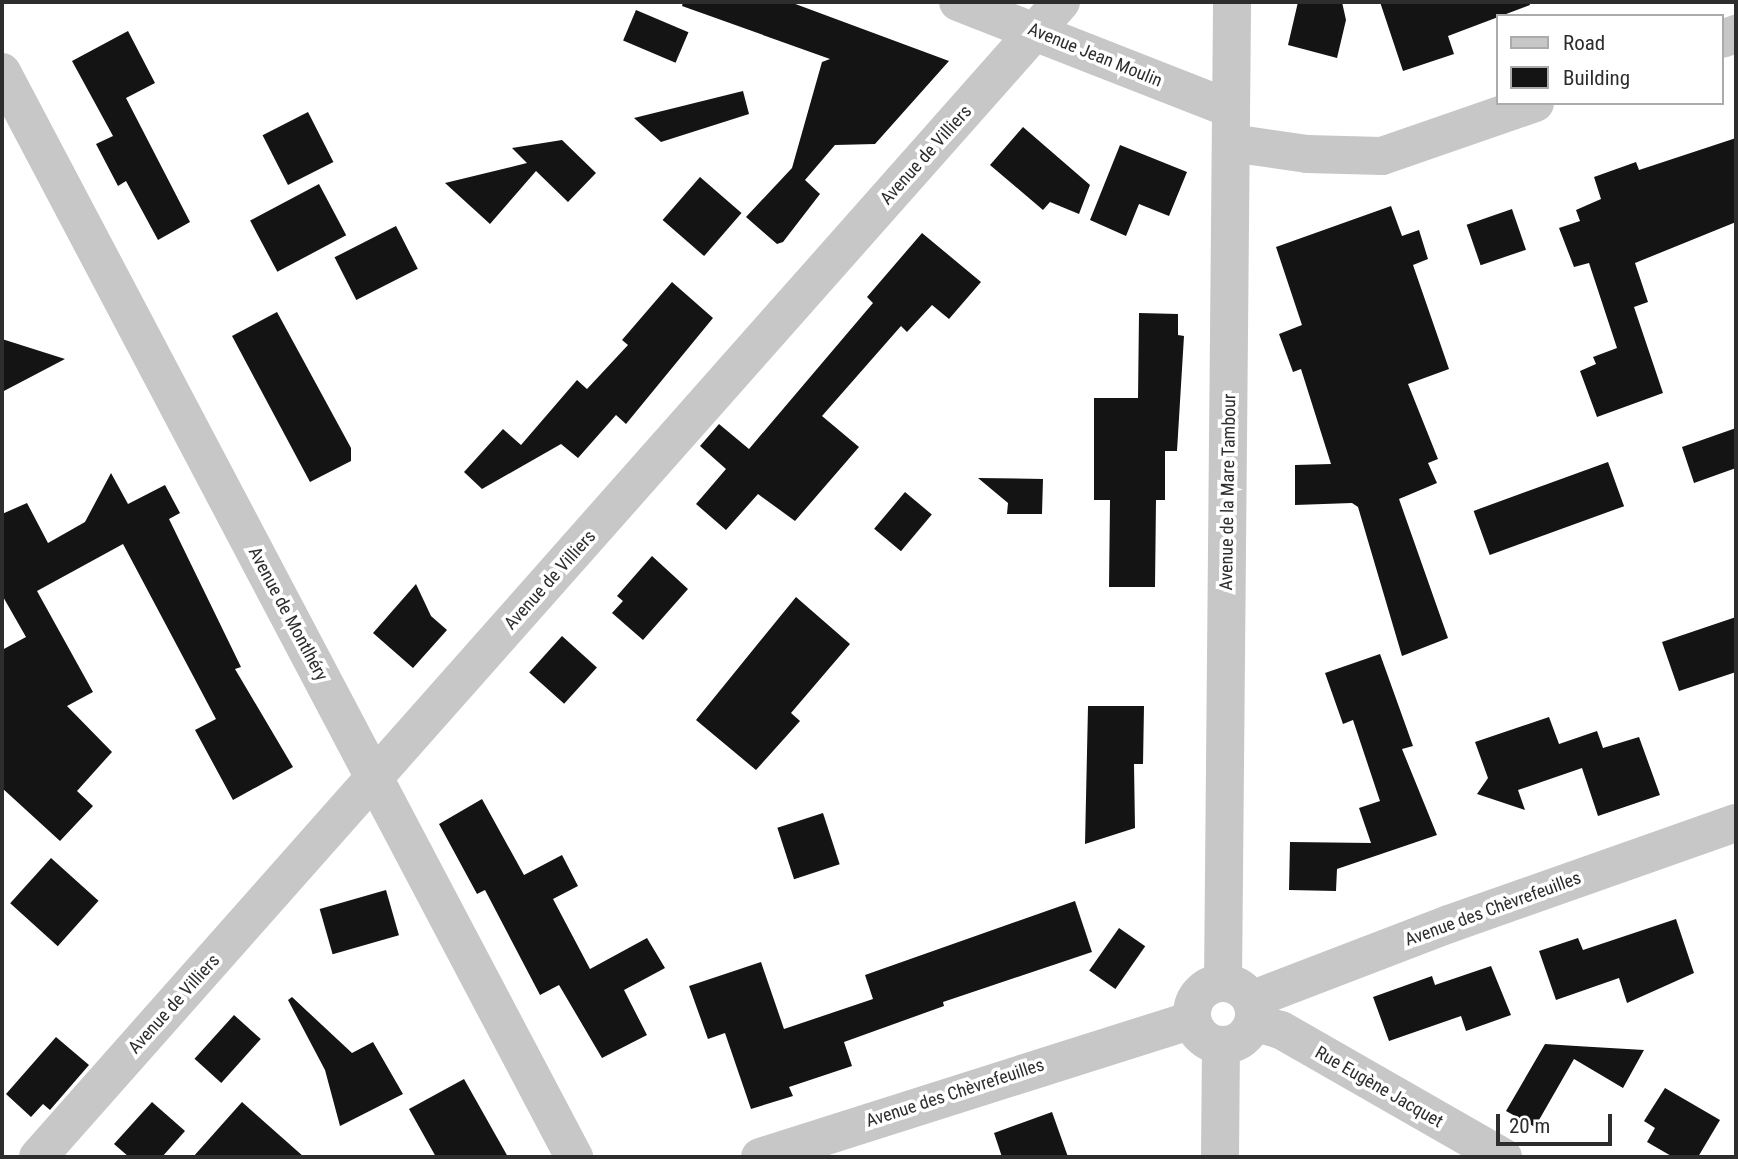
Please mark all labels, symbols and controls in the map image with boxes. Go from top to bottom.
legend [1496,14,1724,105]
street label: Avenue Jean Moulin [1025,18,1165,92]
text: Road [1563,31,1605,55]
text: Building [1563,66,1630,90]
street label: Avenue de Villiers [876,101,976,209]
street label: Avenue de la Mare Tambour [1215,393,1241,591]
street label: Avenue de Villiers [500,526,600,634]
street label: Avenue de Montlhéry [244,543,332,685]
street label: Avenue des Chèvrefeuilles [1402,867,1584,951]
street label: Avenue de Villiers [124,950,224,1058]
street label: Rue Eugène Jacquet [1311,1042,1447,1132]
street label: Avenue des Chèvrefeuilles [863,1054,1047,1132]
scale bar [1500,1100,1616,1144]
text: 20 m [1509,1114,1550,1138]

